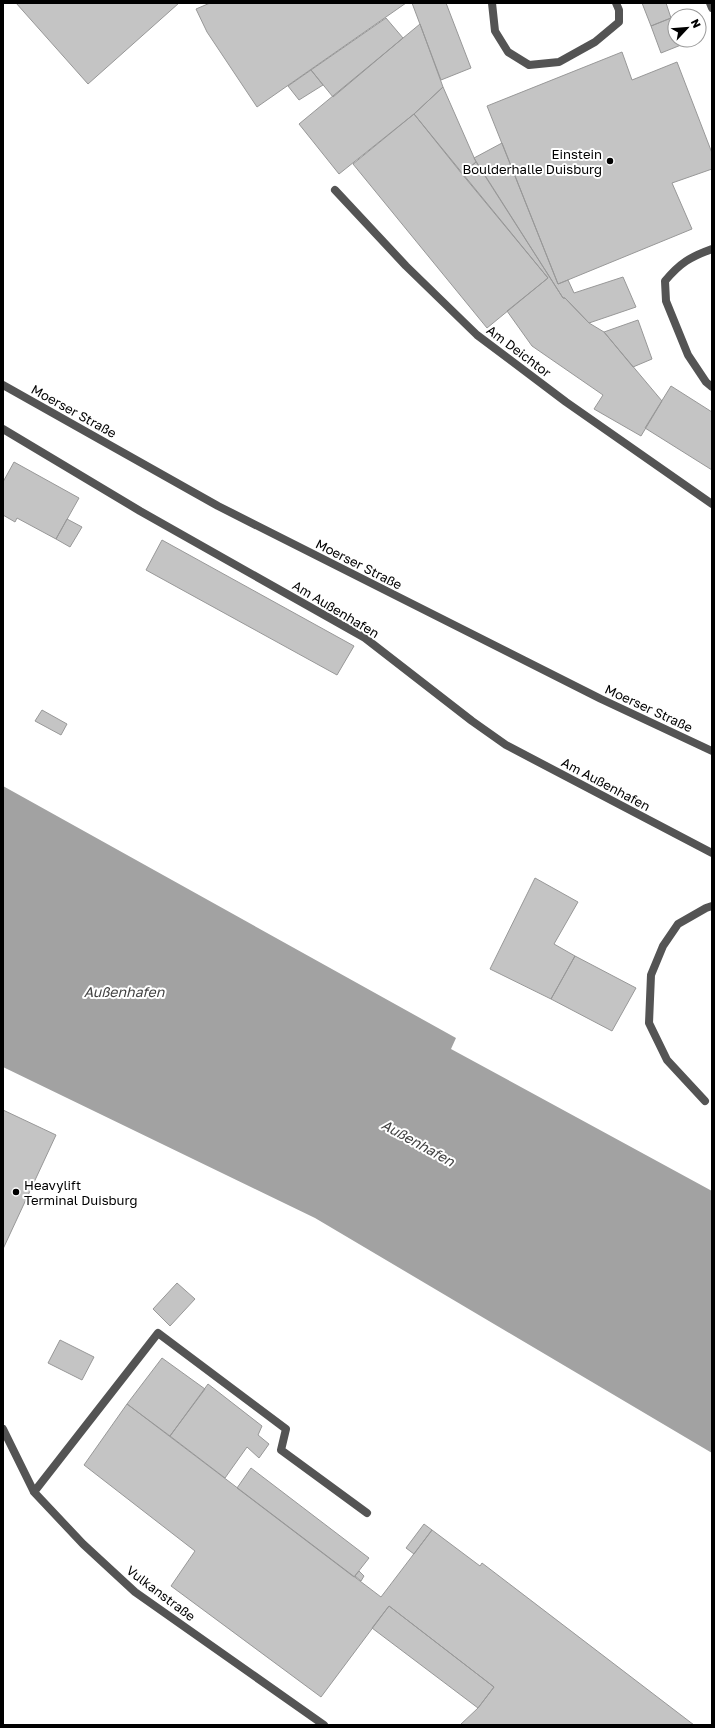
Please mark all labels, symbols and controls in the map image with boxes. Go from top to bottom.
north arrow [667,8,707,48]
text: N [689,17,704,30]
place label: Einstein Boulderhalle Duisburg [463,146,602,177]
marker: Einstein Boulderhalle Duisburg [605,156,615,166]
street label: Am Deichtor [484,322,554,380]
street label: Moerser Straße [29,381,119,441]
street label: Moerser Straße [313,535,405,593]
street label: Am Außenhafen [290,577,382,641]
street label: Moerser Straße [603,681,695,735]
street label: Am Außenhafen [559,754,653,814]
water label: Außenhafen [84,983,166,1000]
water label: Außenhafen [379,1116,459,1170]
place label: Heavylift Terminal Duisburg [24,1177,137,1208]
marker: Heavylift Terminal Duisburg [11,1187,21,1197]
street label: Vulkanstraße [123,1562,199,1624]

